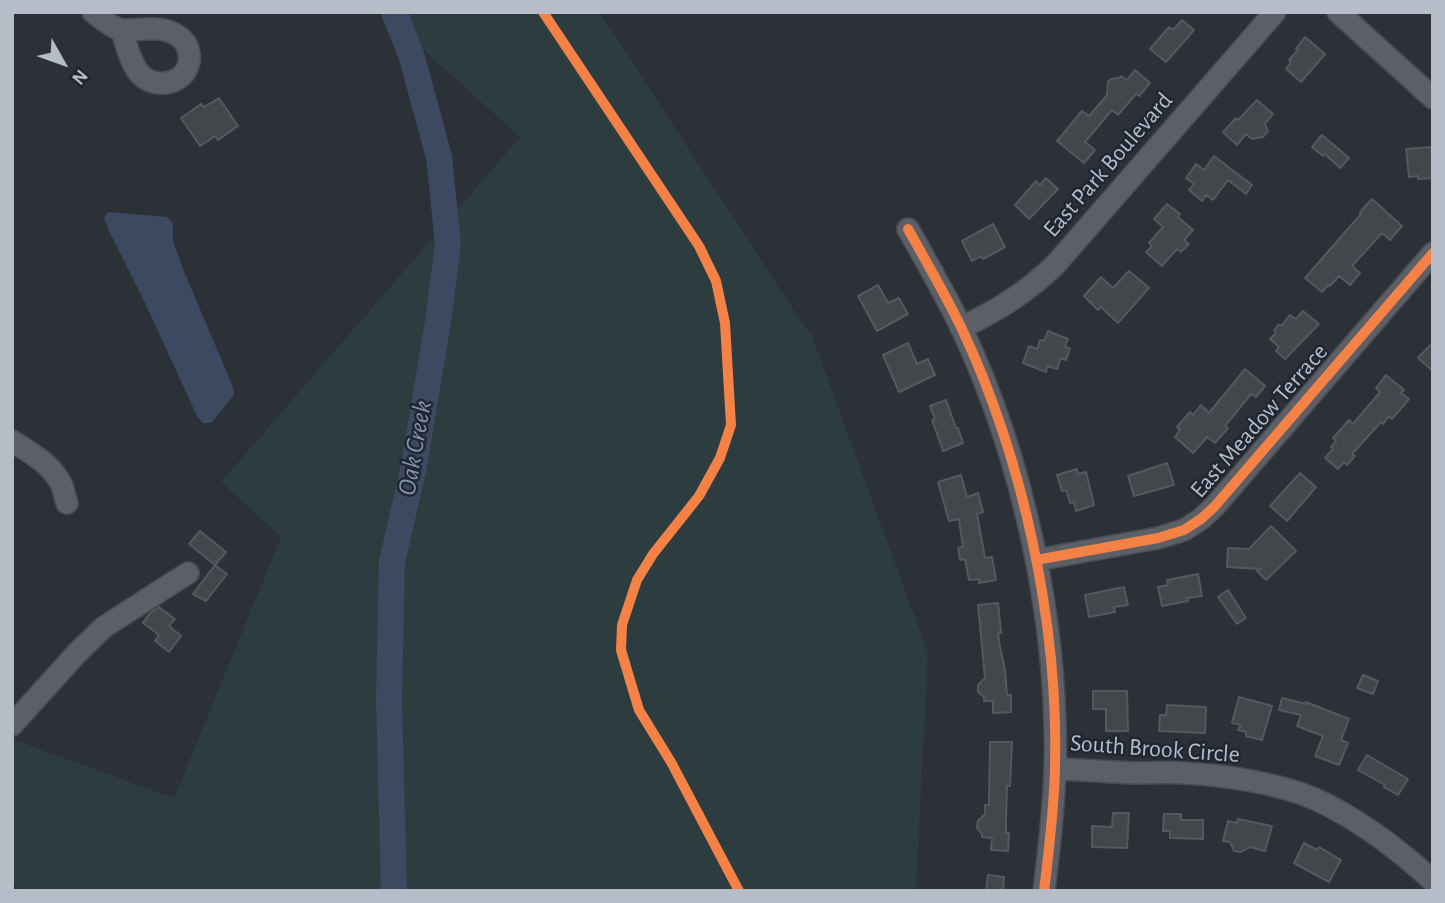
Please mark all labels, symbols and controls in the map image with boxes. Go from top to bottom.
north arrow [28,28,98,98]
text: N [68,66,91,88]
street label: East Park Boulevard [1037,87,1179,243]
street label: East Meadow Terrace [1184,338,1334,504]
water label: Oak Creek [391,398,439,498]
street label: South Brook Circle [1069,729,1241,769]

